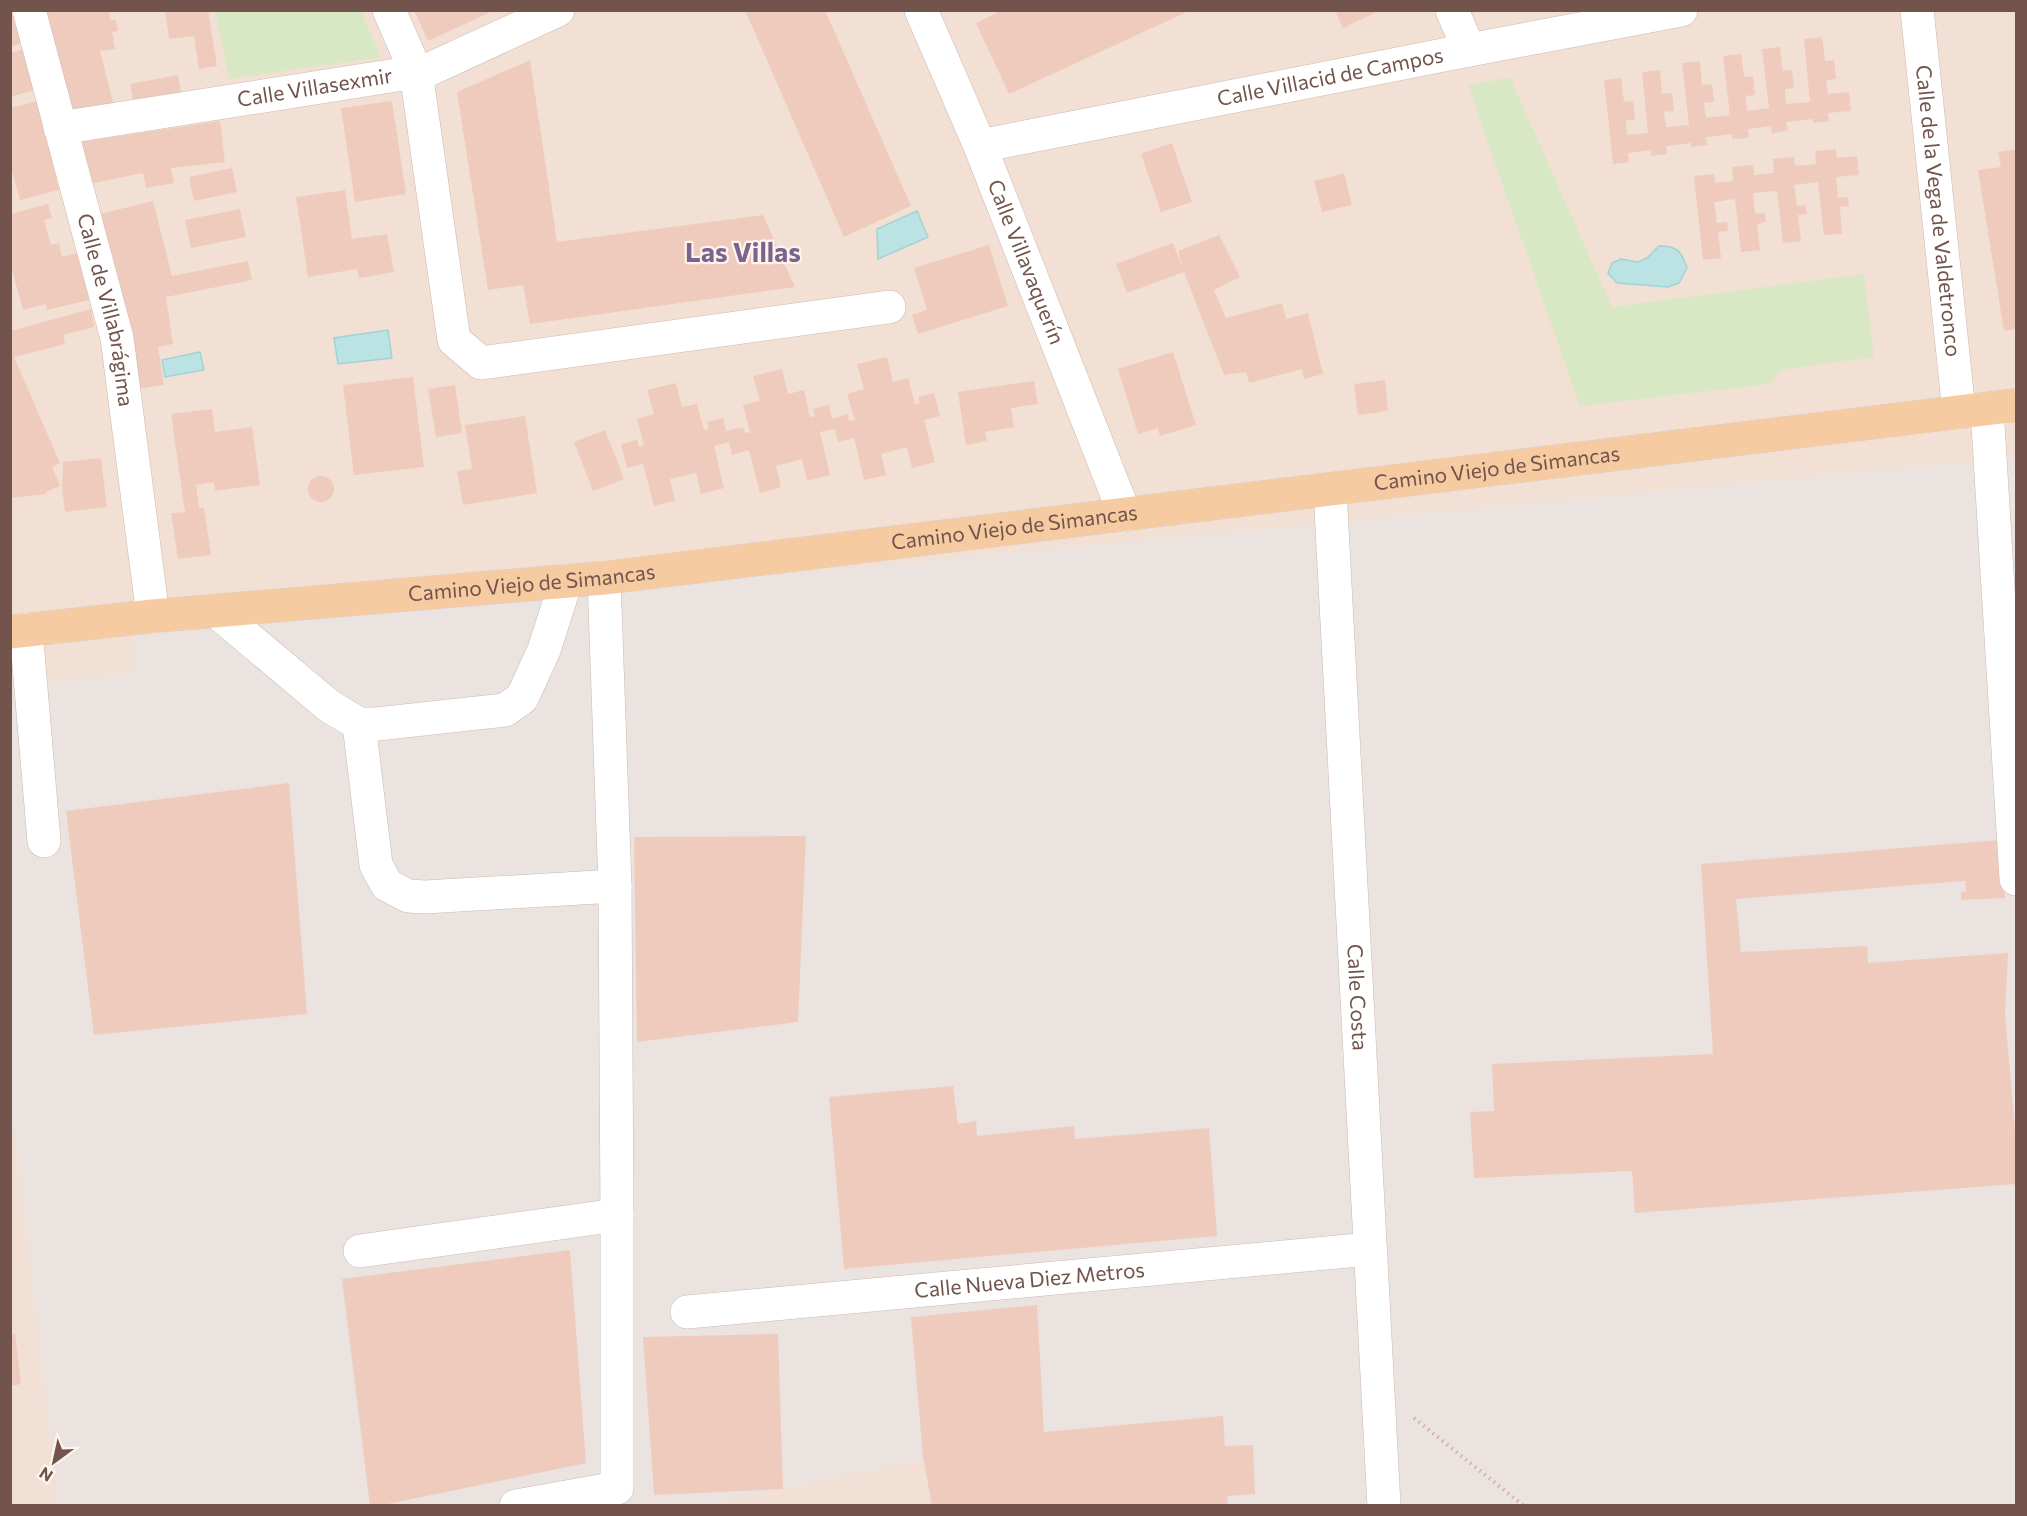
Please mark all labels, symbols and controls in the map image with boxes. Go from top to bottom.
street label: Calle Villacid de Campos [1215,41,1445,110]
street label: Calle Villasexmir [235,62,394,111]
street label: Calle de la Vega de Valdetronco [1912,64,1967,358]
street label: Calle Villavaquerín [983,176,1071,348]
street label: Calle de Villabrágima [73,210,140,408]
district label: Las Villas [685,235,801,268]
street label: Camino Viejo de Simancas [1372,440,1621,495]
street label: Camino Viejo de Simancas [890,499,1139,554]
street label: Camino Viejo de Simancas [407,558,656,605]
street label: Calle Costa [1343,943,1374,1051]
street label: Calle Nueva Diez Metros [913,1256,1146,1302]
north arrow [24,1432,84,1492]
text: N [35,1464,56,1486]

